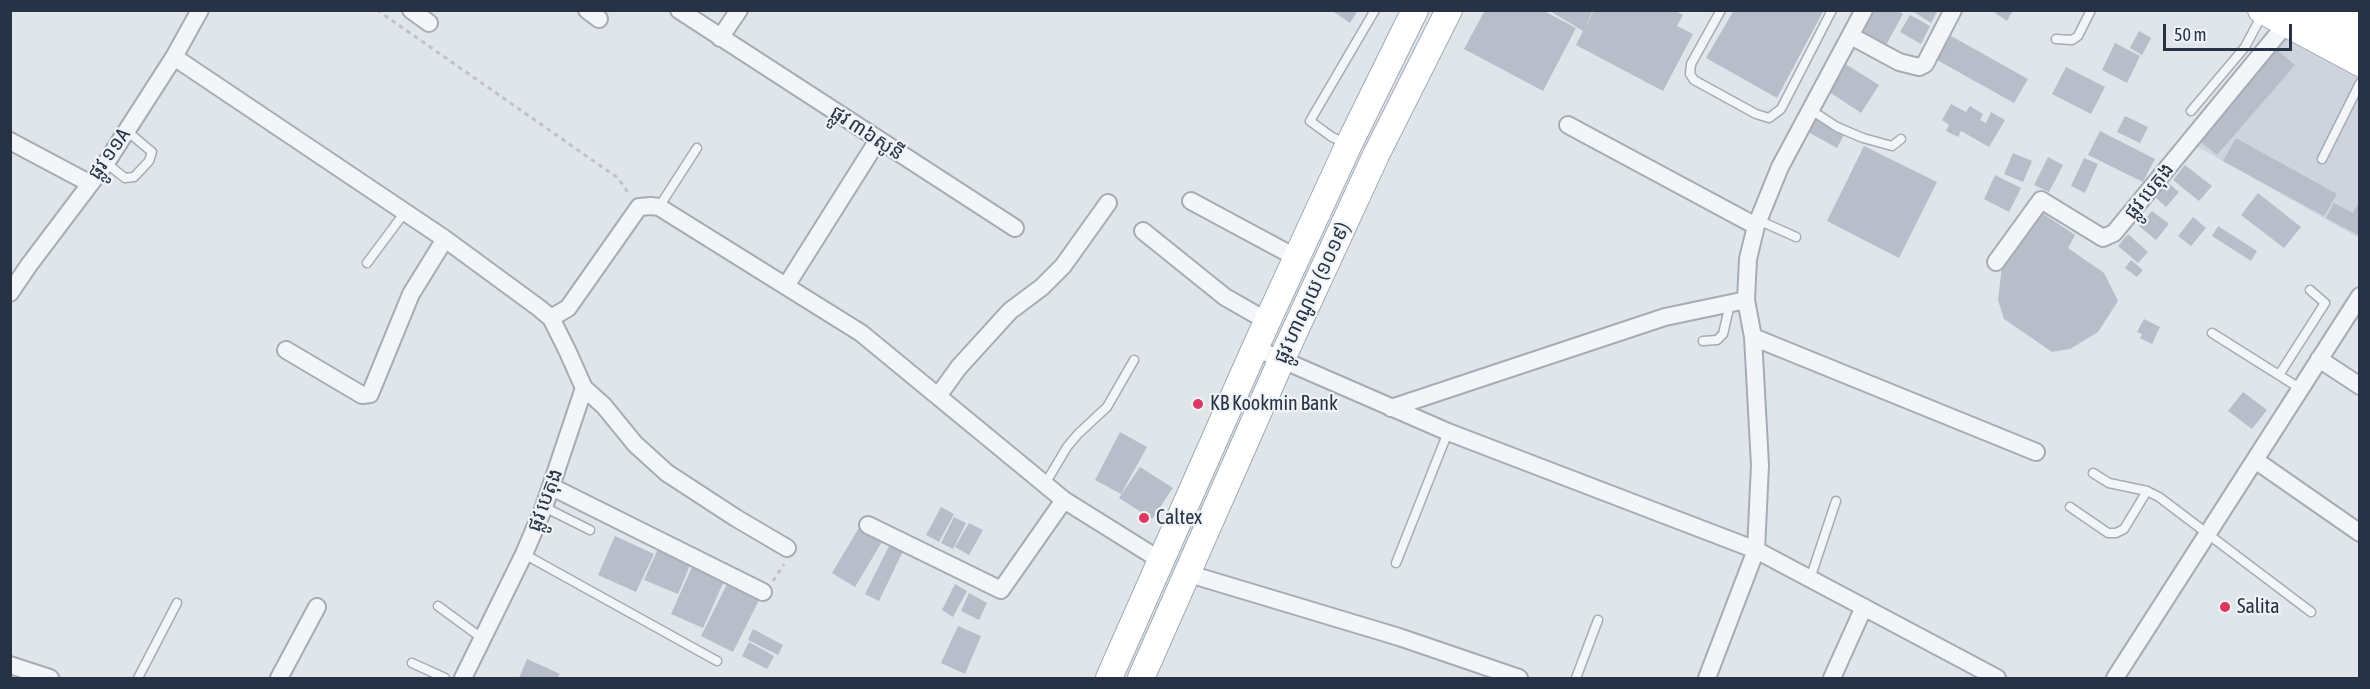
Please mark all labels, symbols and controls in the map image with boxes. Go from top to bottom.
scale bar [2166,12,2295,50]
text: 50 m [2174,24,2206,45]
street label: ផ្លូវ ៣៦សូនី [826,100,908,166]
street label: ផ្លូវ ១១A [83,124,135,184]
street label: ផ្លូវ បេតុង [2119,158,2179,224]
street label: ផ្លូវ ហាណូយ (១០១៩) [1269,218,1355,368]
place label: KB Kookmin Bank [1210,392,1338,416]
marker: KB Kookmin Bank [1191,397,1205,411]
street label: ផ្លូវ បេតុង [522,465,568,535]
place label: Caltex [1156,506,1202,530]
marker: Caltex [1137,511,1151,525]
place label: Salita [2237,595,2280,619]
marker: Salita [2218,600,2232,614]

